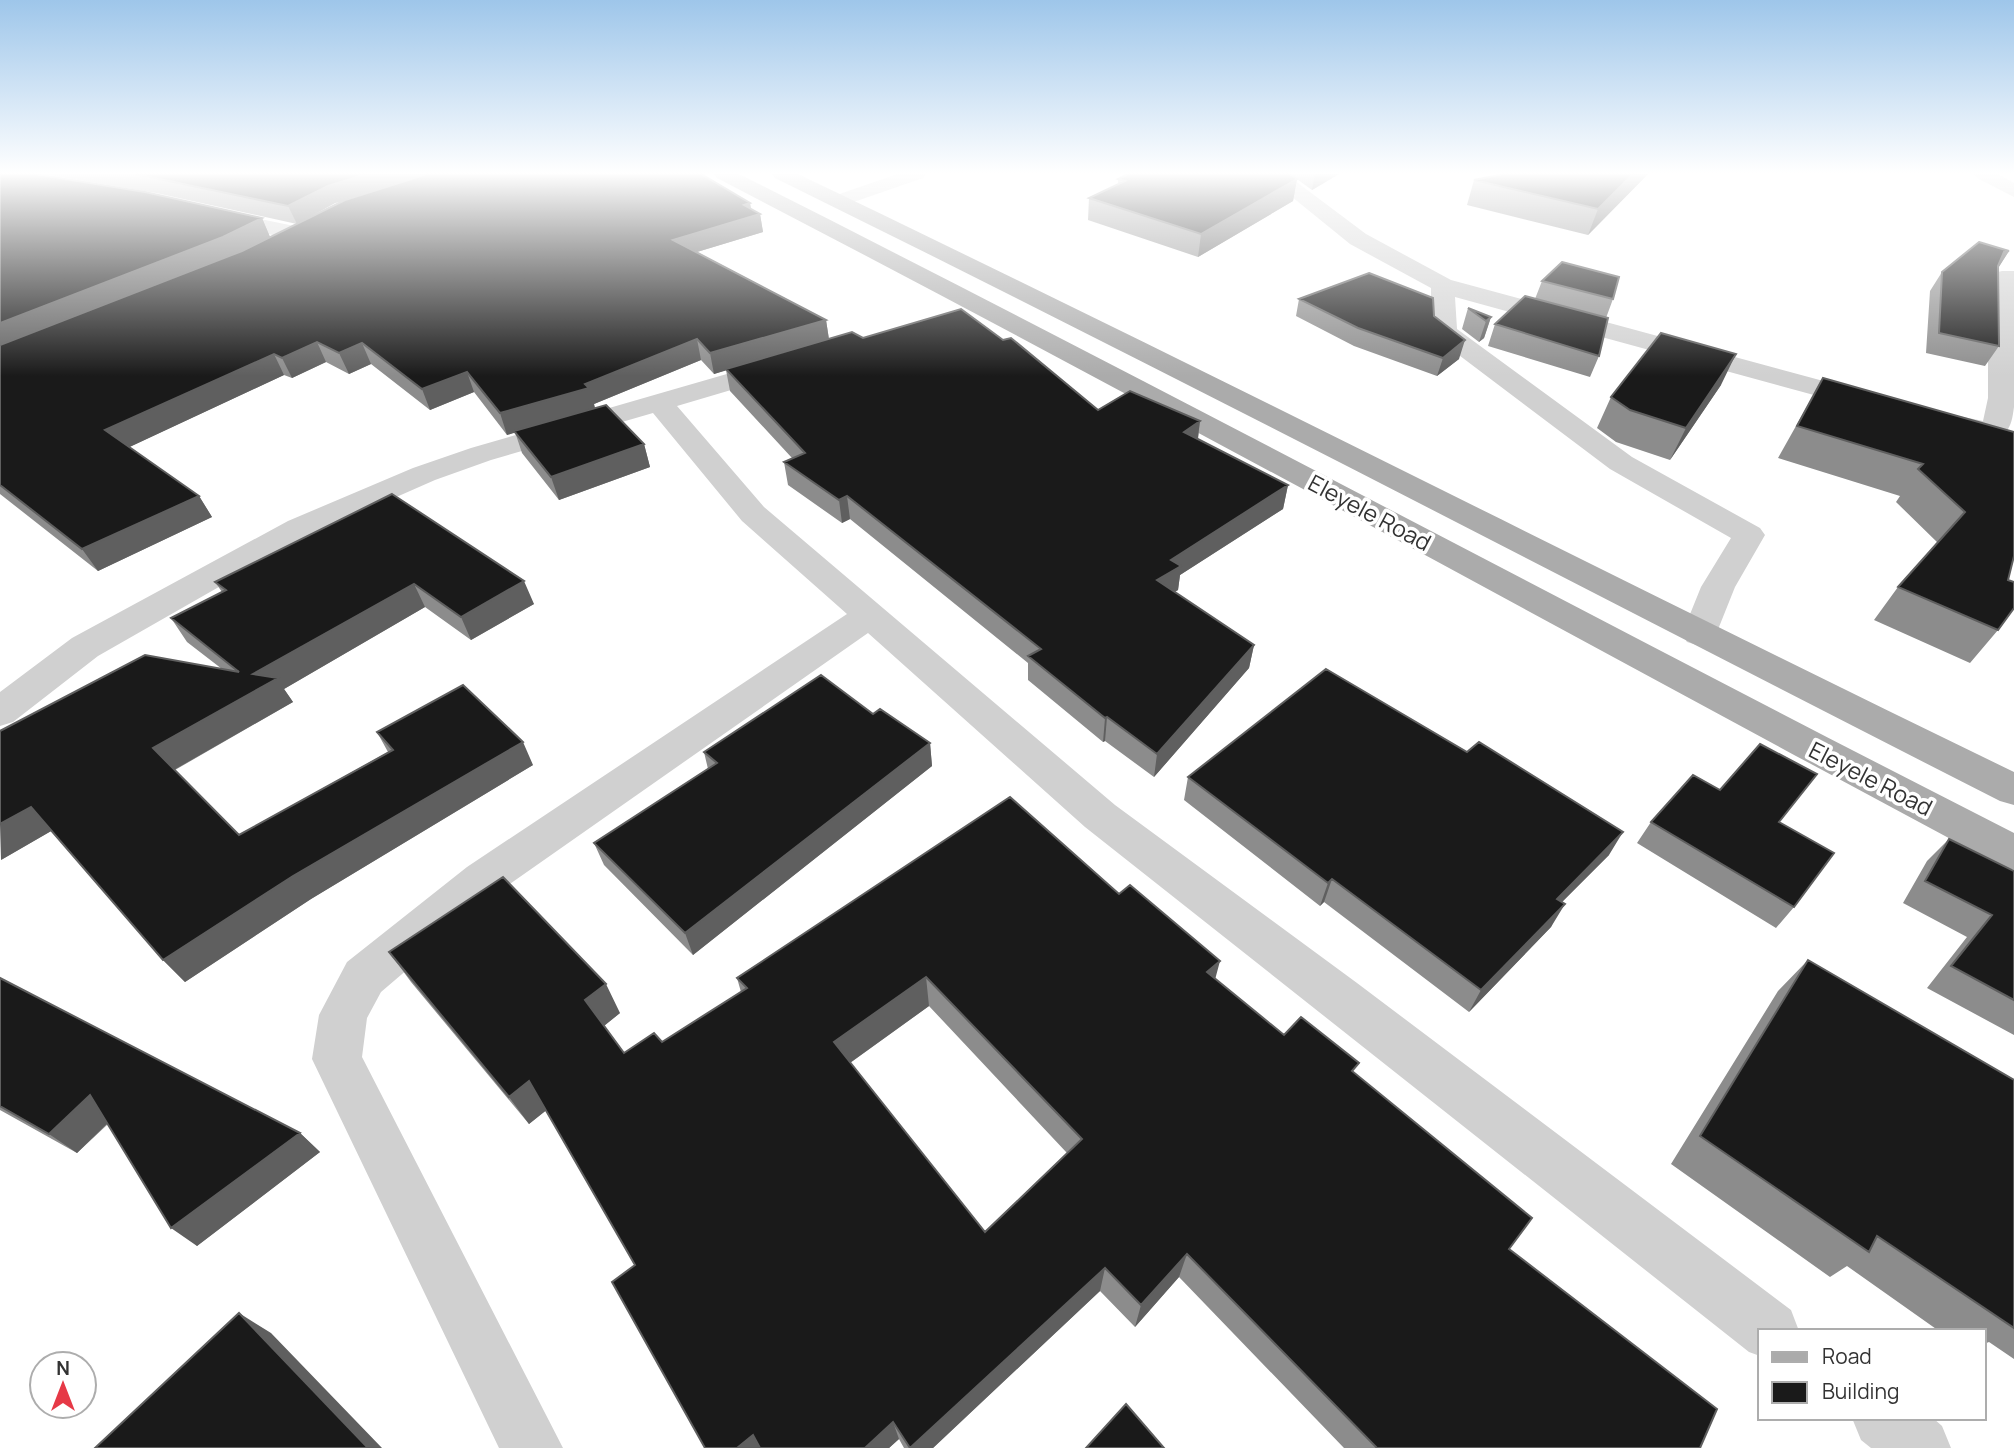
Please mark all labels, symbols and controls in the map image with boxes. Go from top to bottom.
street label: Eleyele Road [1303,466,1437,558]
street label: Eleyele Road [1804,733,1938,823]
legend [1758,1329,1986,1420]
text: Road [1822,1342,1872,1370]
north arrow [28,1350,98,1420]
text: N [56,1355,70,1381]
text: Building [1822,1377,1899,1405]

